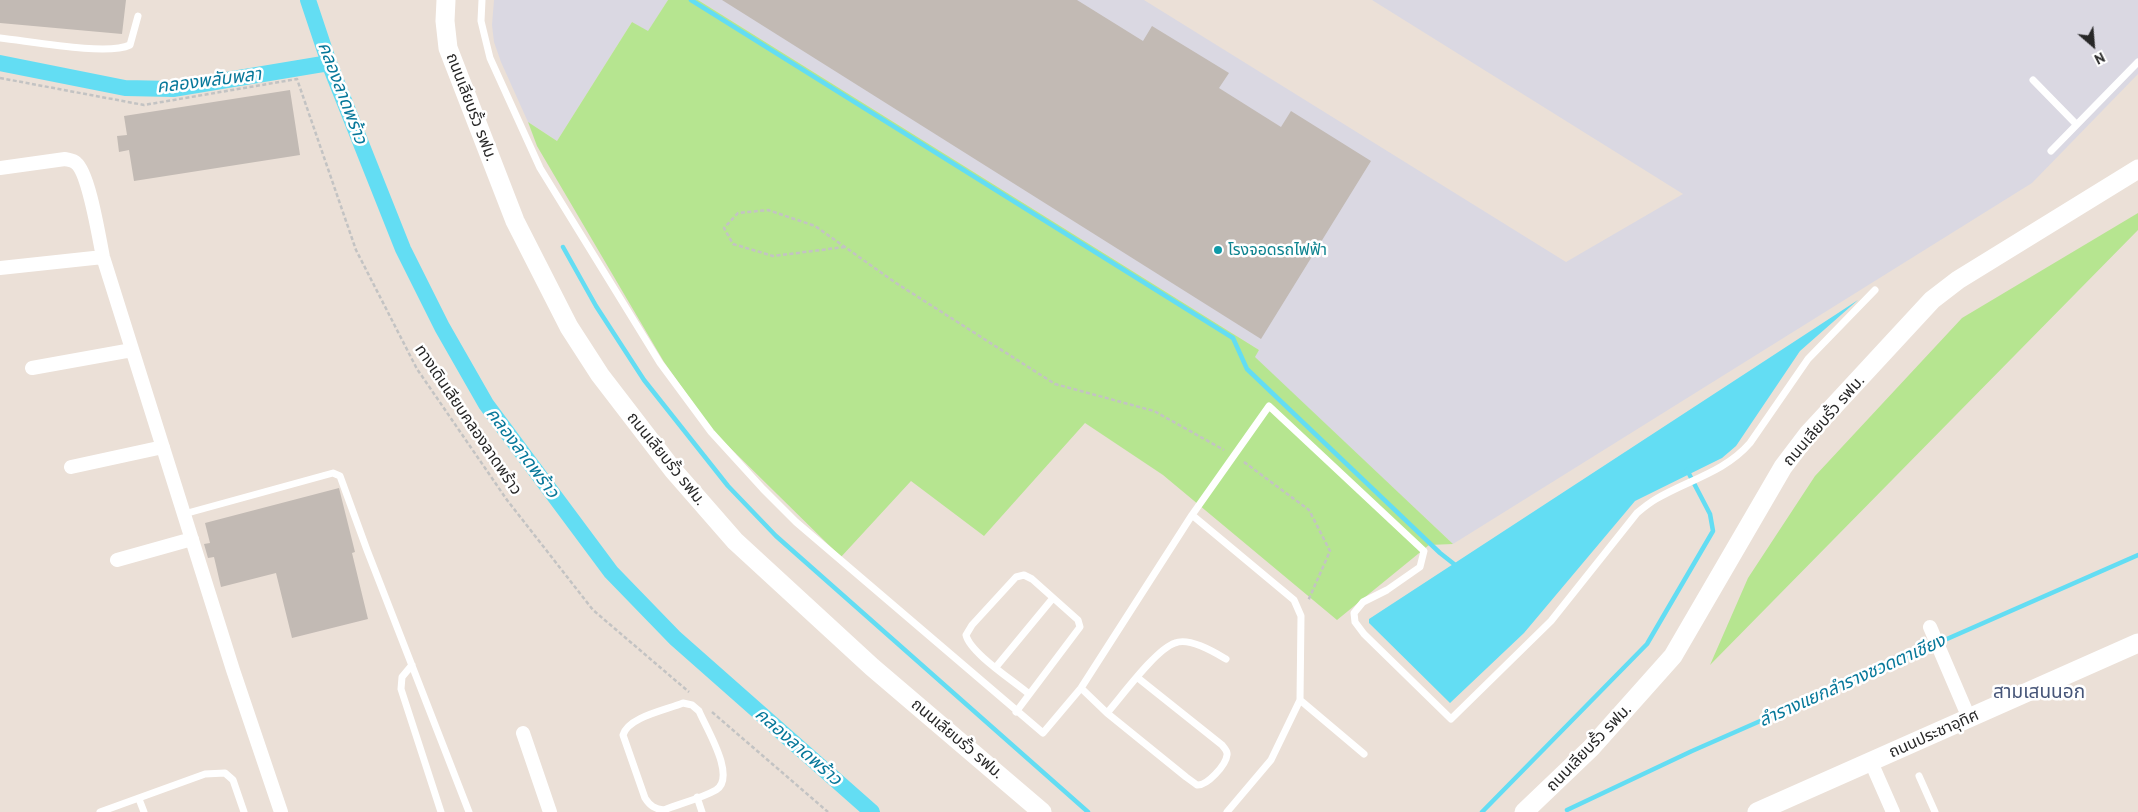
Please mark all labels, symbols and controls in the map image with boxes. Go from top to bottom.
north arrow [2068,20,2118,70]
water label: คลองลาดพร้าว [313,39,371,147]
text: N [2092,48,2108,68]
street label: ถนนเลียบรั้ว รฟม. [442,50,500,164]
water label: คลองพลับพลา [156,64,262,98]
place label: โรงจอดรถไฟฟ้า [1228,240,1327,260]
marker: โรงจอดรถไฟฟ้า [1212,244,1224,256]
street label: ทางเดินเลียบคลองลาดพร้าว [410,341,526,499]
street label: ถนนเลียบรั้ว รฟม. [1779,372,1869,470]
water label: คลองลาดพร้าว [481,404,563,502]
street label: ถนนเลียบรั้ว รฟม. [623,409,709,509]
water label: ลำรางแยกลำรางชวดตาเชียง [1755,630,1949,732]
district label: สามเสนนอก [1993,682,2085,704]
street label: ถนนเลียบรั้ว รฟม. [907,695,1007,783]
street label: ถนนเลียบรั้ว รฟม. [1542,700,1636,796]
water label: คลองลาดพร้าว [750,704,846,790]
street label: ถนนประชาอุทิศ [1886,706,1982,762]

